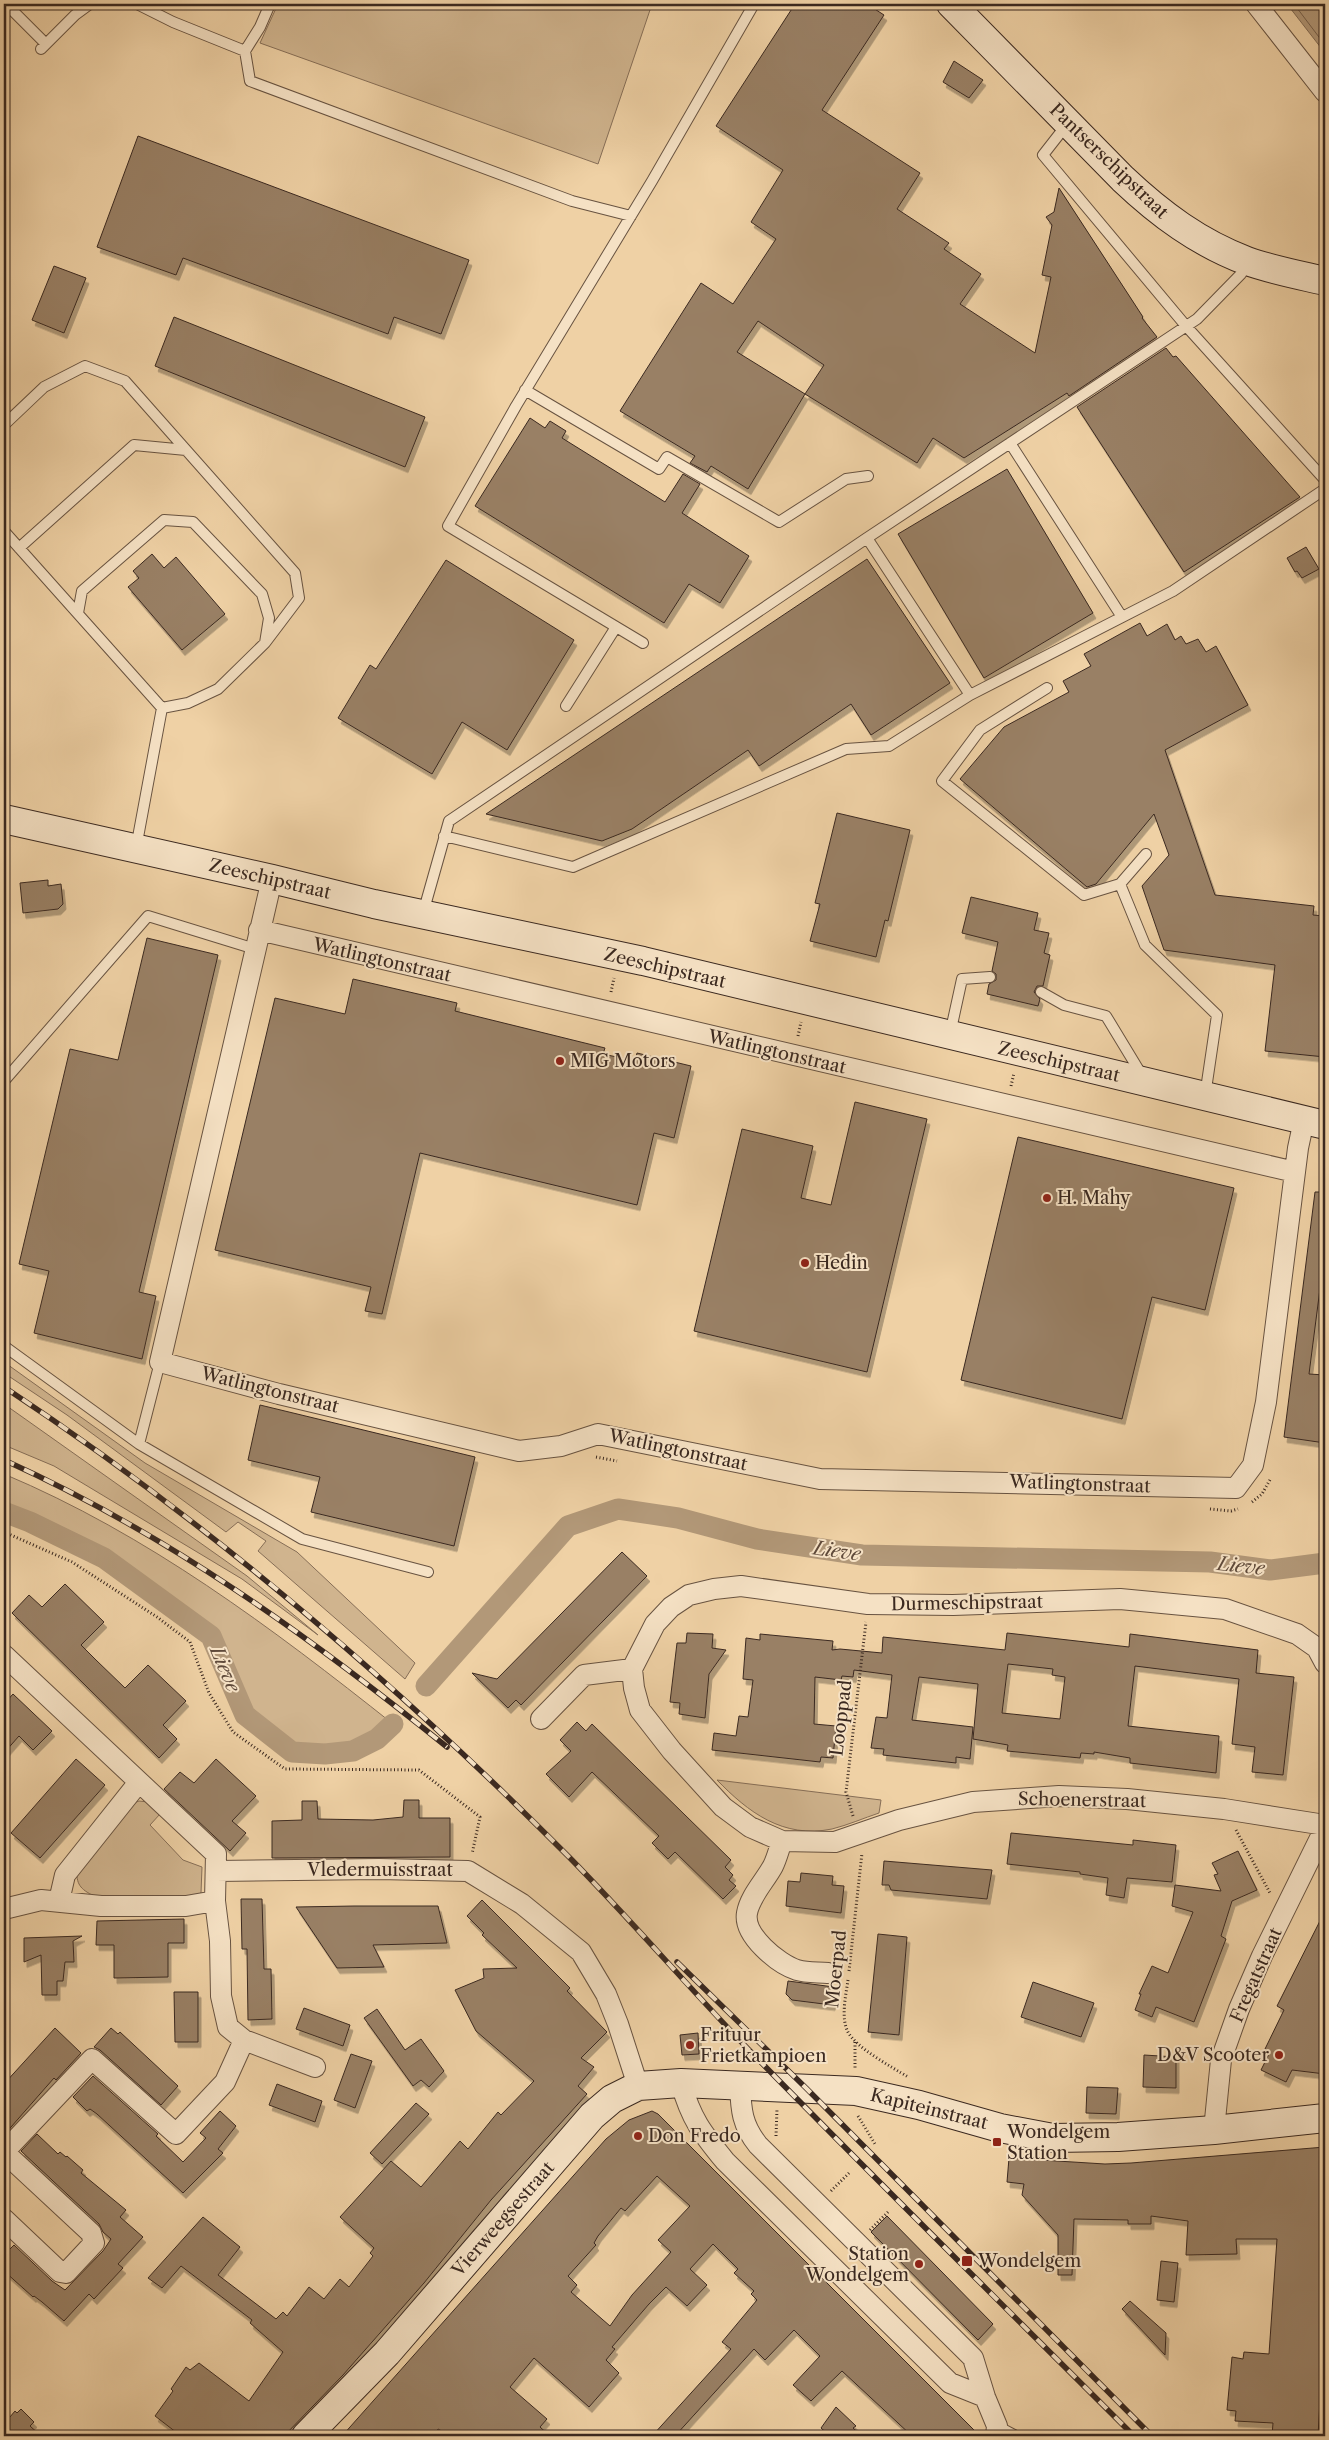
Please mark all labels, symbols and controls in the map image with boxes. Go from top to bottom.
street label: Pantserschipstraat [1045,99,1173,224]
street label: Zeeschipstraat [207,854,334,904]
street label: Watlingtonstraat [310,933,454,987]
street label: Zeeschipstraat [602,943,729,993]
street label: Watlingtonstraat [705,1025,849,1079]
street label: Zeeschipstraat [996,1037,1123,1087]
place label: MIG Motors [570,1050,676,1072]
marker: MIG Motors [554,1055,566,1067]
place label: H. Mahy [1057,1187,1131,1209]
marker: H. Mahy [1041,1192,1053,1204]
place label: Hedin [815,1252,868,1274]
marker: Hedin [799,1257,811,1269]
street label: Watlingtonstraat [198,1362,342,1418]
street label: Watlingtonstraat [606,1424,750,1476]
street label: Watlingtonstraat [1008,1471,1152,1497]
water label: Lieve [810,1536,863,1566]
water label: Lieve [1214,1552,1267,1580]
street label: Durmeschipstraat [891,1591,1044,1615]
water label: Lieve [204,1641,245,1696]
street label: Looppad [825,1679,857,1757]
street label: Schoenerstraat [1018,1788,1147,1812]
street label: Vledermuisstraat [306,1859,453,1881]
street label: Fregatstraat [1225,1924,1287,2026]
street label: Moerpad [821,1929,851,2009]
place label: Frituur Frietkampioen [700,2024,826,2067]
marker: Frituur Frietkampioen [684,2039,696,2051]
place label: D&V Scooter [1157,2044,1269,2066]
marker: D&V Scooter [1273,2049,1285,2061]
street label: Kapiteinstraat [868,2084,991,2134]
place label: Wondelgem Station [1006,2121,1110,2164]
place label: Don Fredo [648,2125,741,2147]
marker: Don Fredo [632,2130,644,2142]
marker: Wondelgem Station [991,2136,1003,2148]
street label: Vierweegsestraat [446,2157,559,2282]
place label: Station Wondelgem [805,2243,909,2286]
place label: Wondelgem [977,2250,1081,2272]
marker: Wondelgem [960,2254,974,2268]
marker: Station Wondelgem [913,2258,925,2270]

